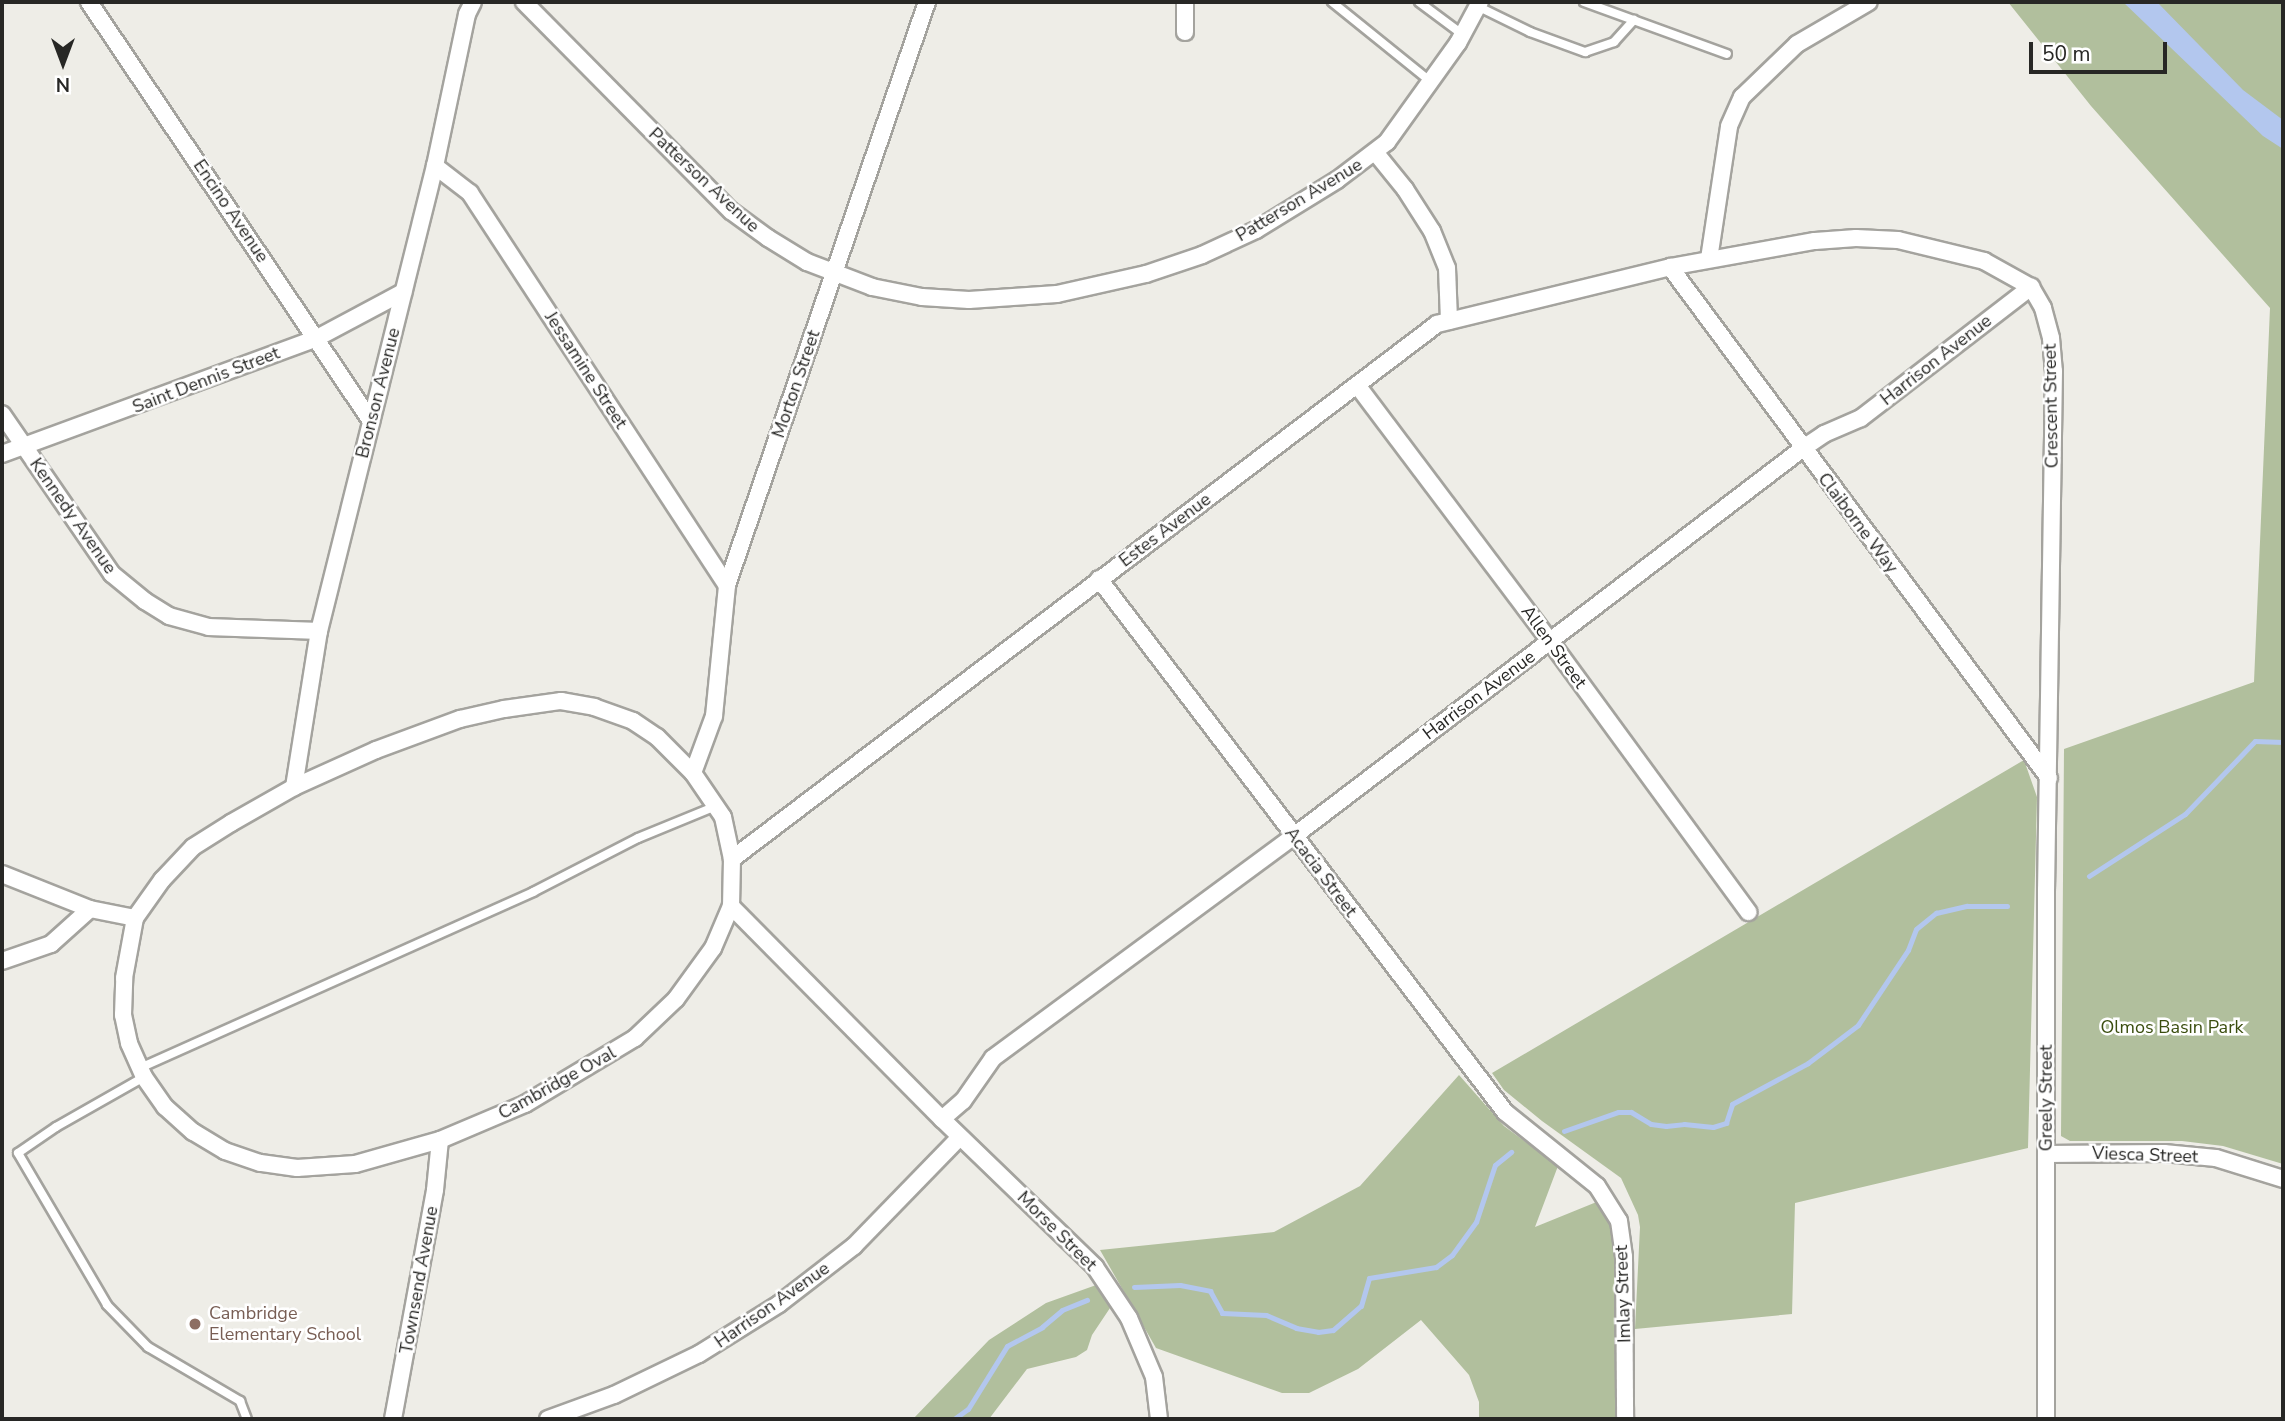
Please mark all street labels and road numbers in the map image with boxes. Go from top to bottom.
street label: Patterson Avenue [644,123,764,237]
street label: Patterson Avenue [1232,154,1366,246]
street label: Encino Avenue [189,155,273,267]
street label: Jessamine Street [540,307,632,433]
street label: Harrison Avenue [1876,310,1996,410]
street label: Bronson Avenue [351,326,405,460]
street label: Morton Street [767,327,825,441]
street label: Saint Dennis Street [129,342,283,418]
street label: Crescent Street [2039,343,2063,469]
street label: Kennedy Avenue [25,454,121,578]
street label: Claiborne Way [1813,469,1903,577]
street label: Estes Avenue [1115,488,1215,572]
street label: Allen Street [1517,601,1591,693]
street label: Harrison Avenue [1419,646,1539,744]
street label: Acacia Street [1280,823,1362,921]
street label: Cambridge Oval [495,1042,619,1124]
street label: Greely Street [2035,1045,2057,1151]
street label: Viesca Street [2091,1142,2199,1168]
street label: Morse Street [1013,1187,1101,1275]
street label: Townsend Avenue [395,1204,443,1356]
street label: Imlay Street [1611,1245,1635,1343]
street label: Harrison Avenue [710,1257,834,1353]

